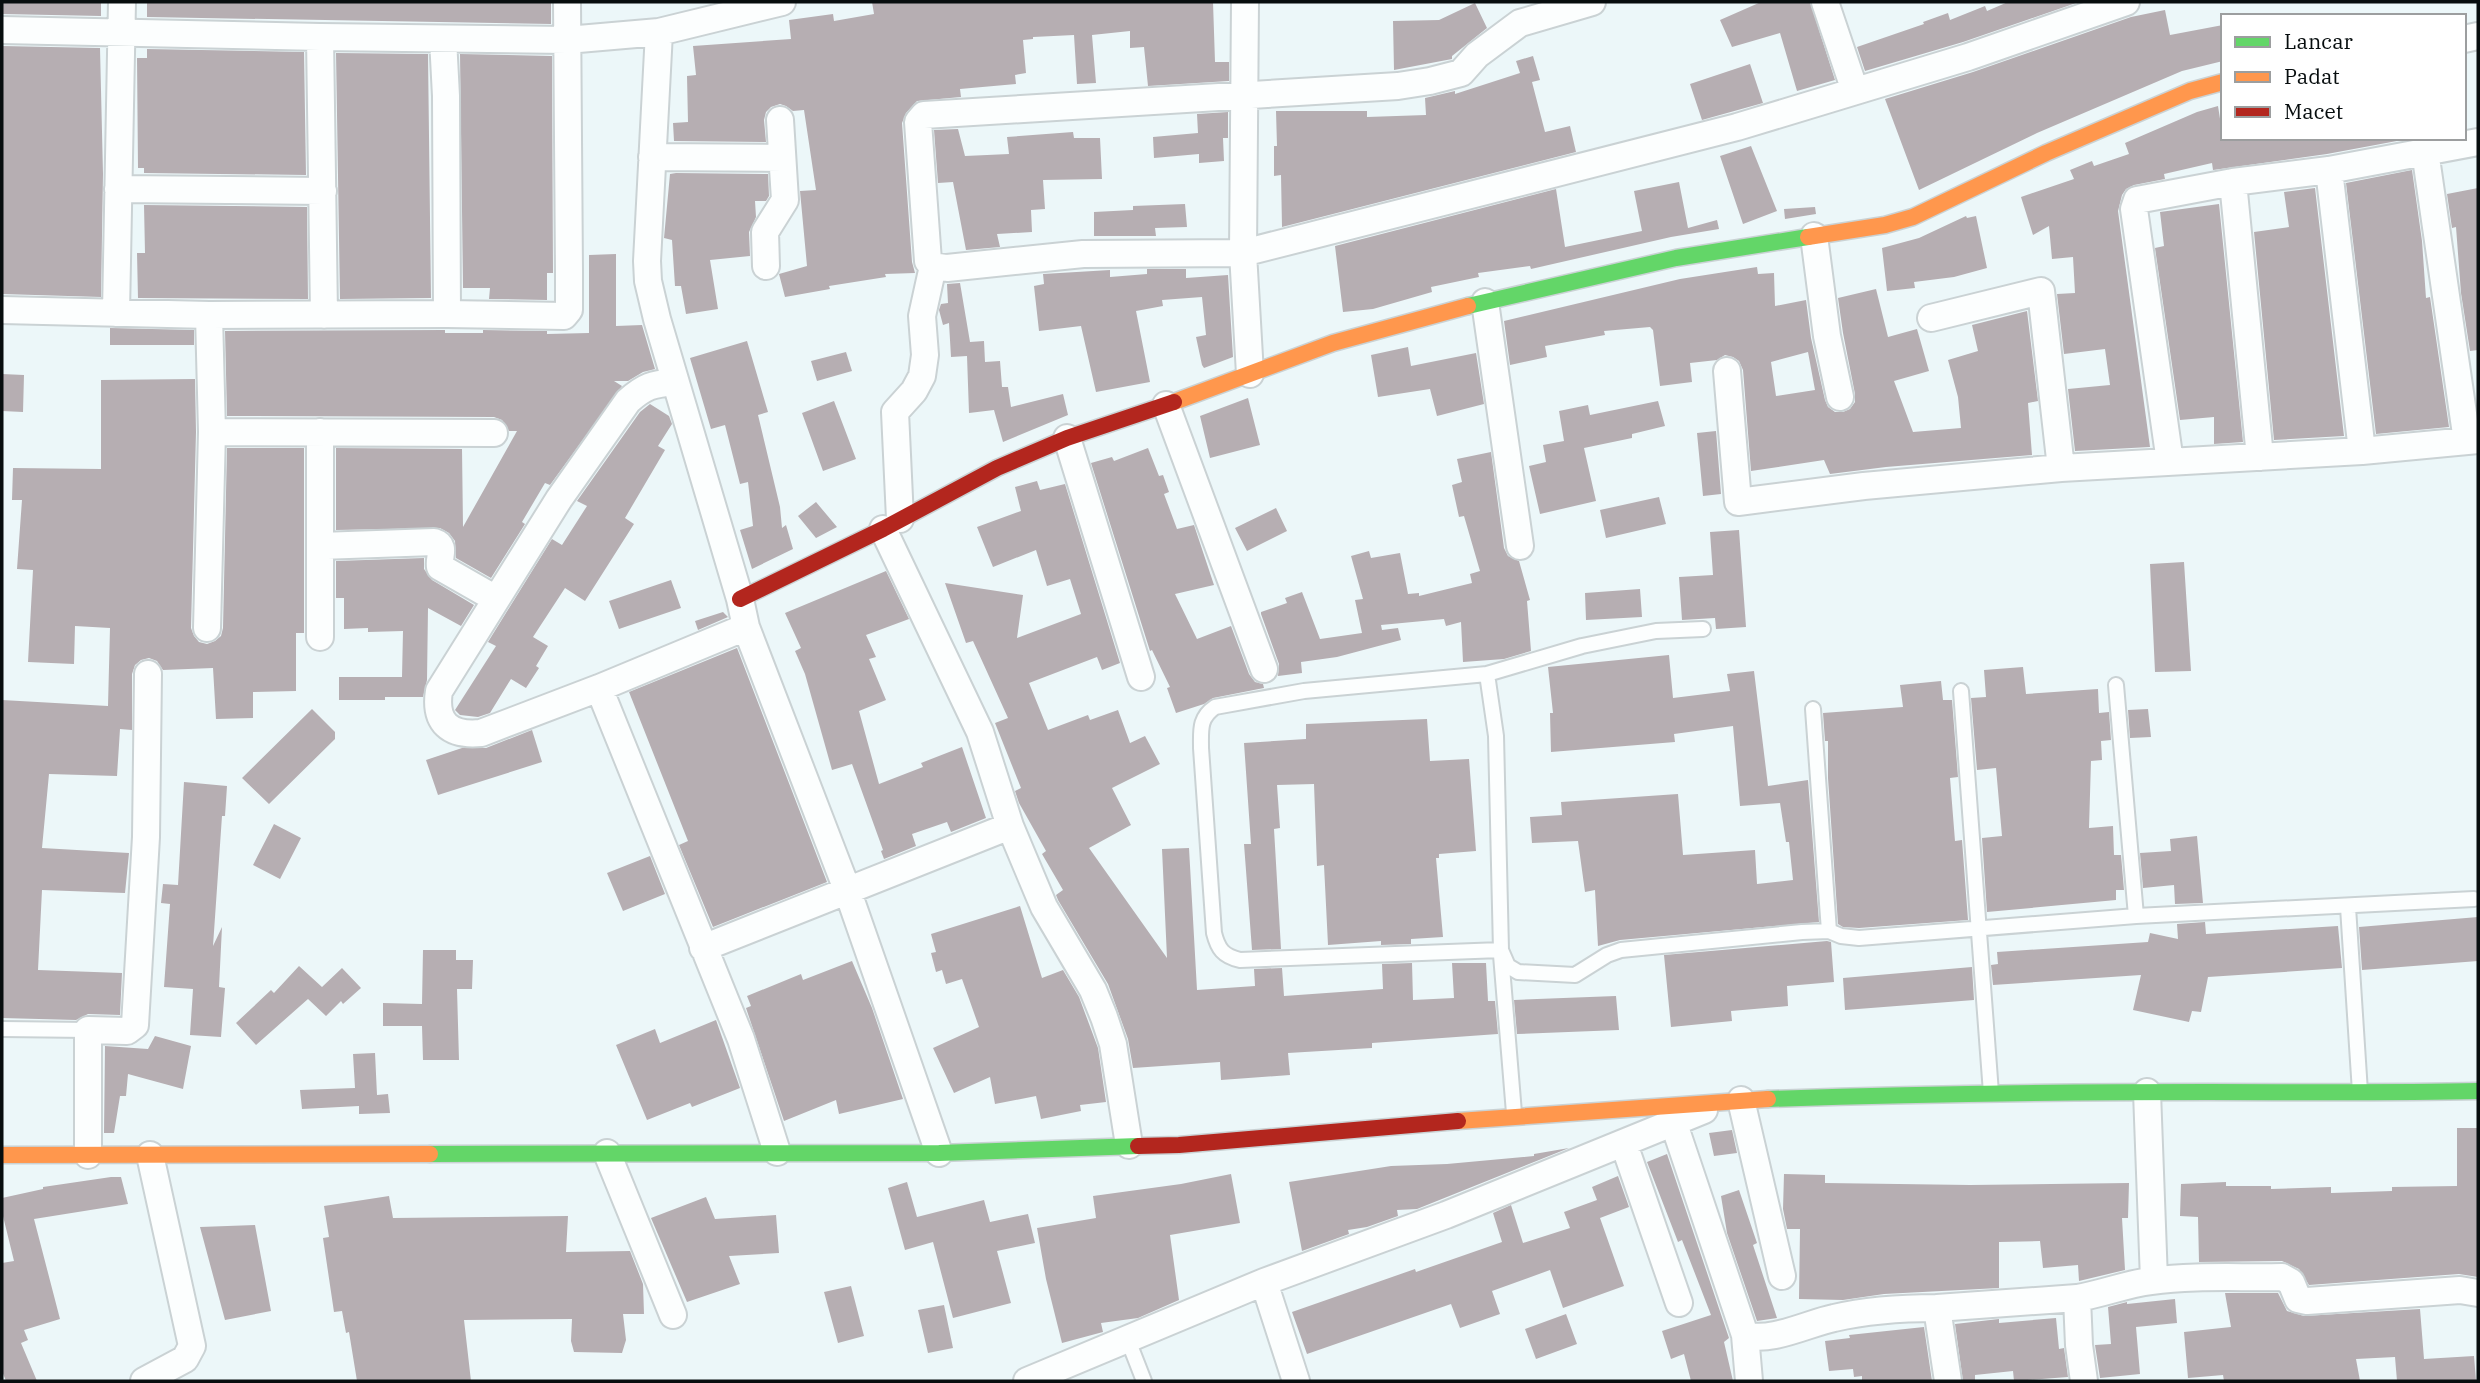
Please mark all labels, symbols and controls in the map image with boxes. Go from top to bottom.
legend [2221,14,2466,140]
text: Lancar [2284,27,2354,55]
text: Padat [2284,62,2340,90]
text: Macet [2284,97,2343,125]

